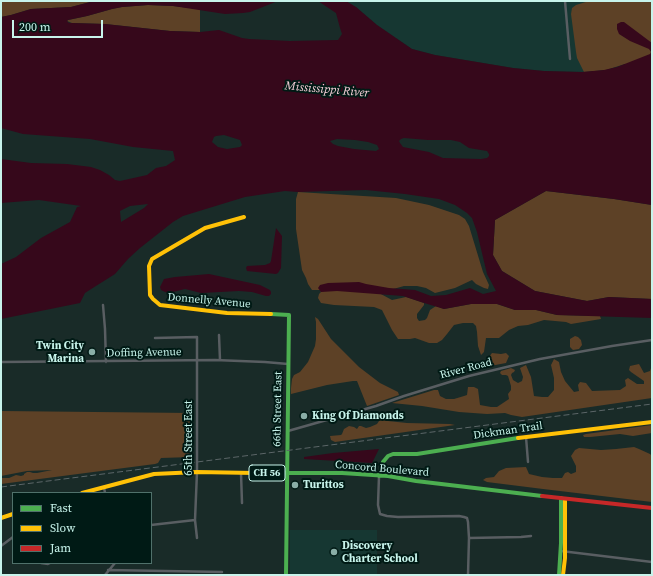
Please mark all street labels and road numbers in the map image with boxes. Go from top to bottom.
street label: Donnelly Avenue [167,291,251,311]
street label: Doffing Avenue [106,346,182,360]
street label: River Road [439,356,493,382]
street label: 66th Street East [271,371,285,447]
street label: 65th Street East [182,400,196,476]
street label: Dickman Trail [472,420,544,442]
street label: Concord Boulevard [335,458,429,480]
road number: CH 56 [249,465,285,481]

